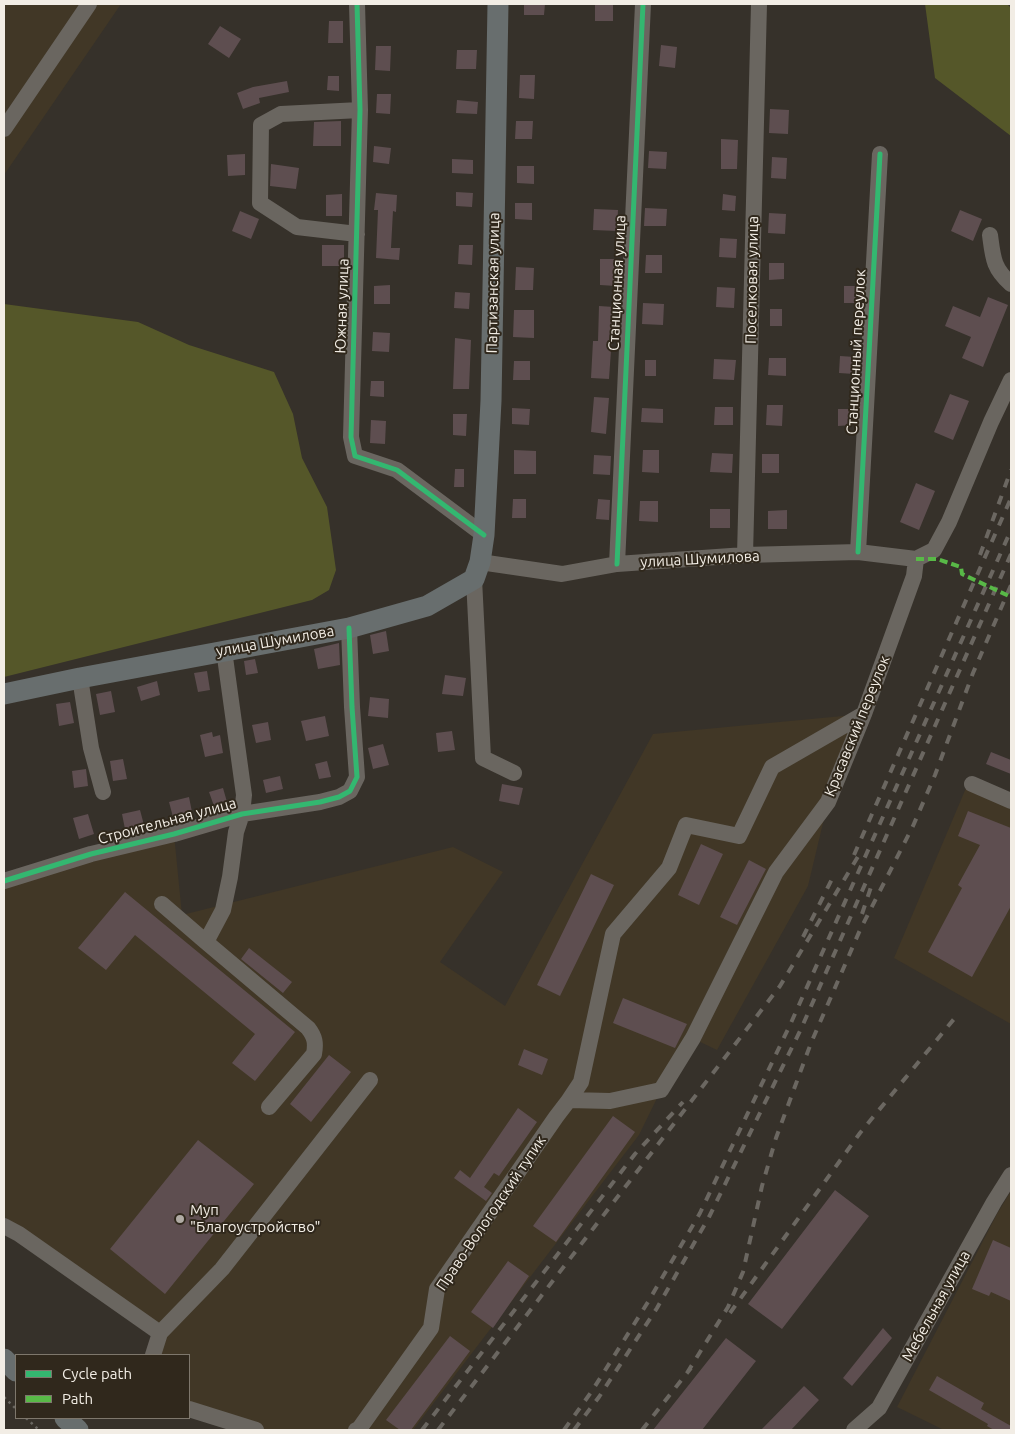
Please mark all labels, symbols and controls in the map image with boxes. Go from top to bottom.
street label: Партизанская улица [483,212,503,354]
street label: Станционная улица [604,215,630,351]
street label: Поселковая улица [742,216,762,344]
street label: Южная улица [331,258,353,354]
street label: Станционный переулок [843,269,869,435]
street label: улица Шумилова [640,547,760,571]
street label: улица Шумилова [215,622,335,660]
street label: Красавский переулок [820,653,894,799]
street label: Строительная улица [96,794,238,848]
street label: Право-Вологодский тупик [432,1132,550,1294]
place label: Муп "Благоустройство" [190,1201,321,1236]
marker: Муп "Благоустройство" [174,1213,186,1225]
street label: Мебельная улица [898,1247,974,1365]
legend [15,1354,190,1419]
text: Cycle path [62,1365,132,1382]
text: Path [62,1390,93,1407]

